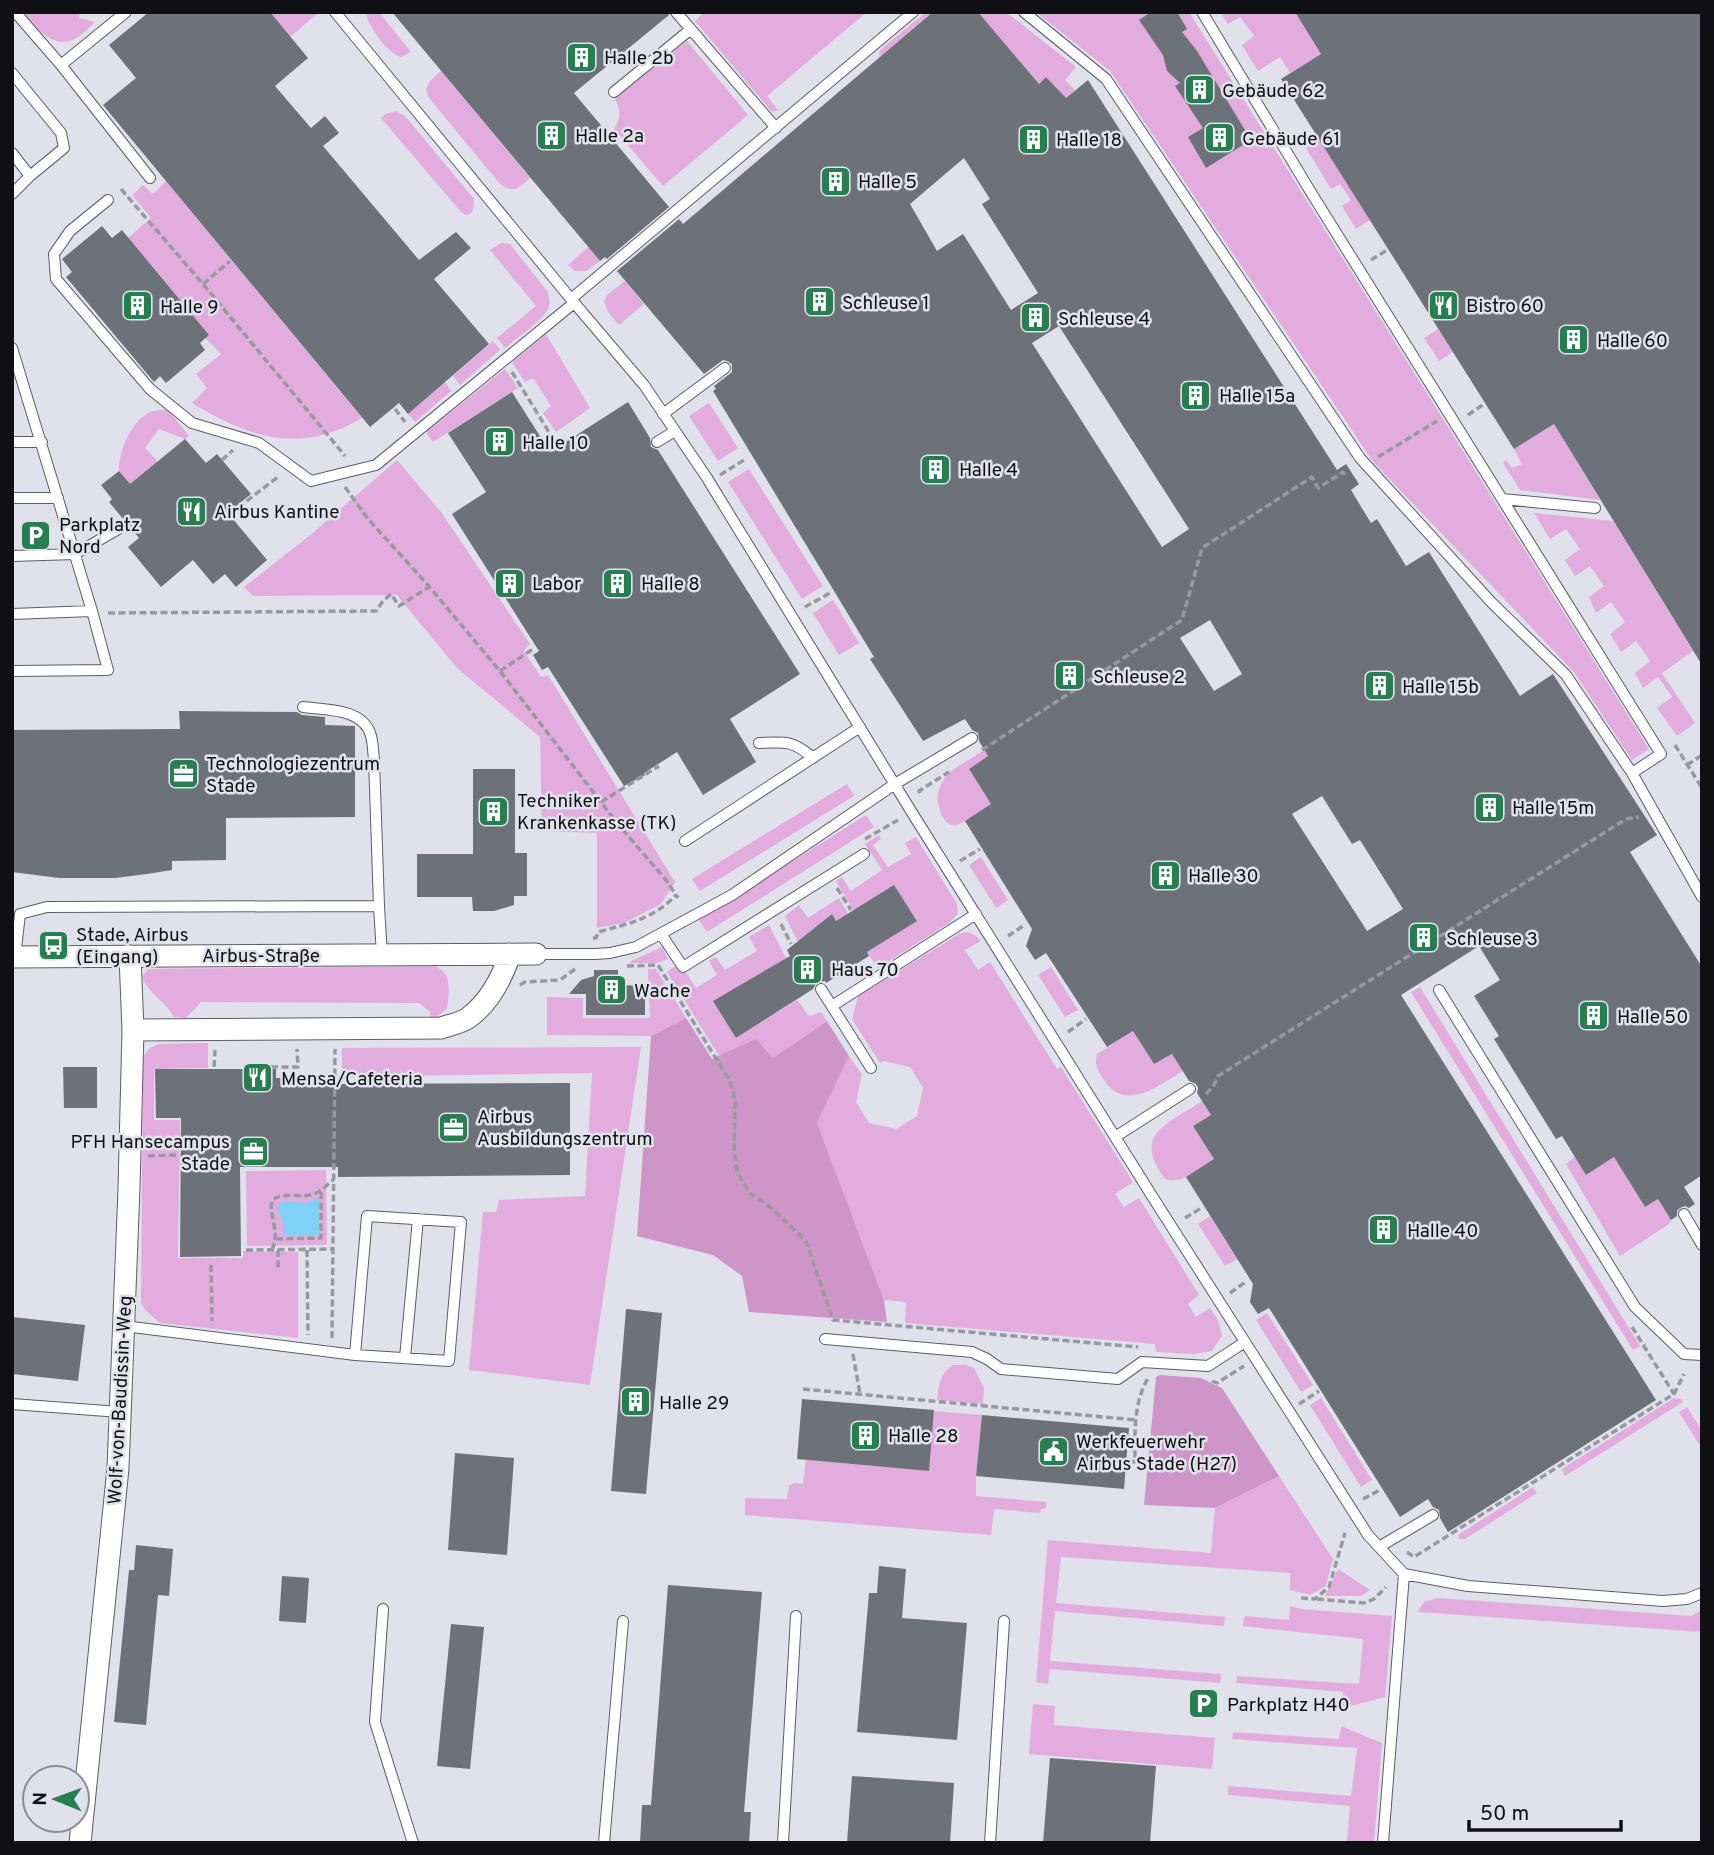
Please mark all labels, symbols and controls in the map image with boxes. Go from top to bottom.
building icon: Halle 2b [564,40,598,74]
place label: Halle 2b [604,47,674,71]
building icon: Gebäude 62 [1182,73,1216,107]
place label: Gebäude 62 [1222,80,1325,104]
building icon: Halle 2a [535,118,569,152]
building icon: Gebäude 61 [1202,121,1236,155]
building icon: Halle 18 [1016,122,1050,156]
place label: Halle 2a [575,125,644,149]
place label: Gebäude 61 [1242,128,1340,152]
place label: Halle 18 [1056,129,1122,153]
building icon: Halle 5 [818,164,852,198]
place label: Halle 5 [858,171,917,195]
building icon: Schleuse 1 [802,285,836,319]
restaurant icon: Bistro 60 [1426,288,1460,322]
building icon: Halle 9 [120,289,154,323]
place label: Schleuse 1 [842,292,930,316]
place label: Bistro 60 [1466,295,1544,319]
place label: Halle 9 [160,296,219,320]
building icon: Schleuse 4 [1018,301,1052,335]
place label: Schleuse 4 [1058,308,1150,332]
building icon: Halle 60 [1557,323,1591,357]
place label: Halle 60 [1597,330,1668,354]
building icon: Halle 15a [1179,378,1213,412]
place label: Halle 15a [1219,385,1295,409]
building icon: Halle 10 [482,425,516,459]
place label: Halle 10 [522,432,589,456]
building icon: Halle 4 [919,452,953,486]
place label: Halle 4 [959,459,1018,483]
restaurant icon: Airbus Kantine [174,494,208,528]
place label: Airbus Kantine [214,501,340,525]
place label: Parkplatz Nord [59,514,140,560]
parking icon: Parkplatz Nord [19,518,53,552]
building icon: Labor [492,566,526,600]
building icon: Halle 8 [601,566,635,600]
place label: Labor [532,573,582,597]
place label: Halle 8 [641,573,700,597]
building icon: Schleuse 2 [1053,659,1087,693]
place label: Schleuse 2 [1093,666,1185,690]
building icon: Halle 15b [1362,669,1396,703]
place label: Halle 15b [1402,676,1479,700]
place label: Technologiezentrum Stade [206,753,380,799]
office icon: Technologiezentrum Stade [166,757,200,791]
place label: Techniker Krankenkasse (TK) [517,790,676,836]
building icon: Halle 15m [1472,790,1506,824]
building icon: Techniker Krankenkasse (TK) [477,794,511,828]
place label: Halle 15m [1512,797,1594,821]
building icon: Halle 30 [1148,858,1182,892]
place label: Halle 30 [1188,865,1259,889]
building icon: Schleuse 3 [1406,921,1440,955]
place label: Stade, Airbus (Eingang) [76,924,189,970]
bus stop icon: Stade, Airbus (Eingang) [36,928,70,962]
place label: Schleuse 3 [1446,928,1538,952]
street label: Airbus-Straße [202,945,320,969]
building icon: Haus 70 [791,952,825,986]
place label: Haus 70 [831,959,899,983]
building icon: Wache [594,973,628,1007]
place label: Wache [634,980,690,1004]
building icon: Halle 50 [1577,999,1611,1033]
place label: Halle 50 [1617,1006,1688,1030]
restaurant icon: Mensa/Cafeteria [241,1061,275,1095]
place label: Mensa/Cafeteria [281,1068,423,1092]
place label: Airbus Ausbildungszentrum [477,1106,653,1152]
office icon: Airbus Ausbildungszentrum [437,1110,471,1144]
place label: PFH Hansecampus Stade [70,1131,230,1177]
office icon: PFH Hansecampus Stade [236,1135,270,1169]
building icon: Halle 40 [1367,1213,1401,1247]
place label: Halle 40 [1407,1220,1478,1244]
street label: Wolf-von-Baudissin-Weg [104,1295,138,1505]
building icon: Halle 29 [619,1385,653,1419]
place label: Halle 29 [659,1392,729,1416]
building icon: Halle 28 [848,1418,882,1452]
place label: Halle 28 [888,1425,959,1449]
place label: Werkfeuerwehr Airbus Stade (H27) [1076,1431,1237,1477]
public building icon: Werkfeuerwehr Airbus Stade (H27) [1036,1435,1070,1469]
parking icon: Parkplatz H40 [1187,1687,1221,1721]
place label: Parkplatz H40 [1227,1694,1350,1718]
north arrow [21,1764,91,1834]
scale bar [1469,1788,1621,1832]
text: N [29,1792,53,1806]
text: 50 m [1480,1801,1529,1828]

